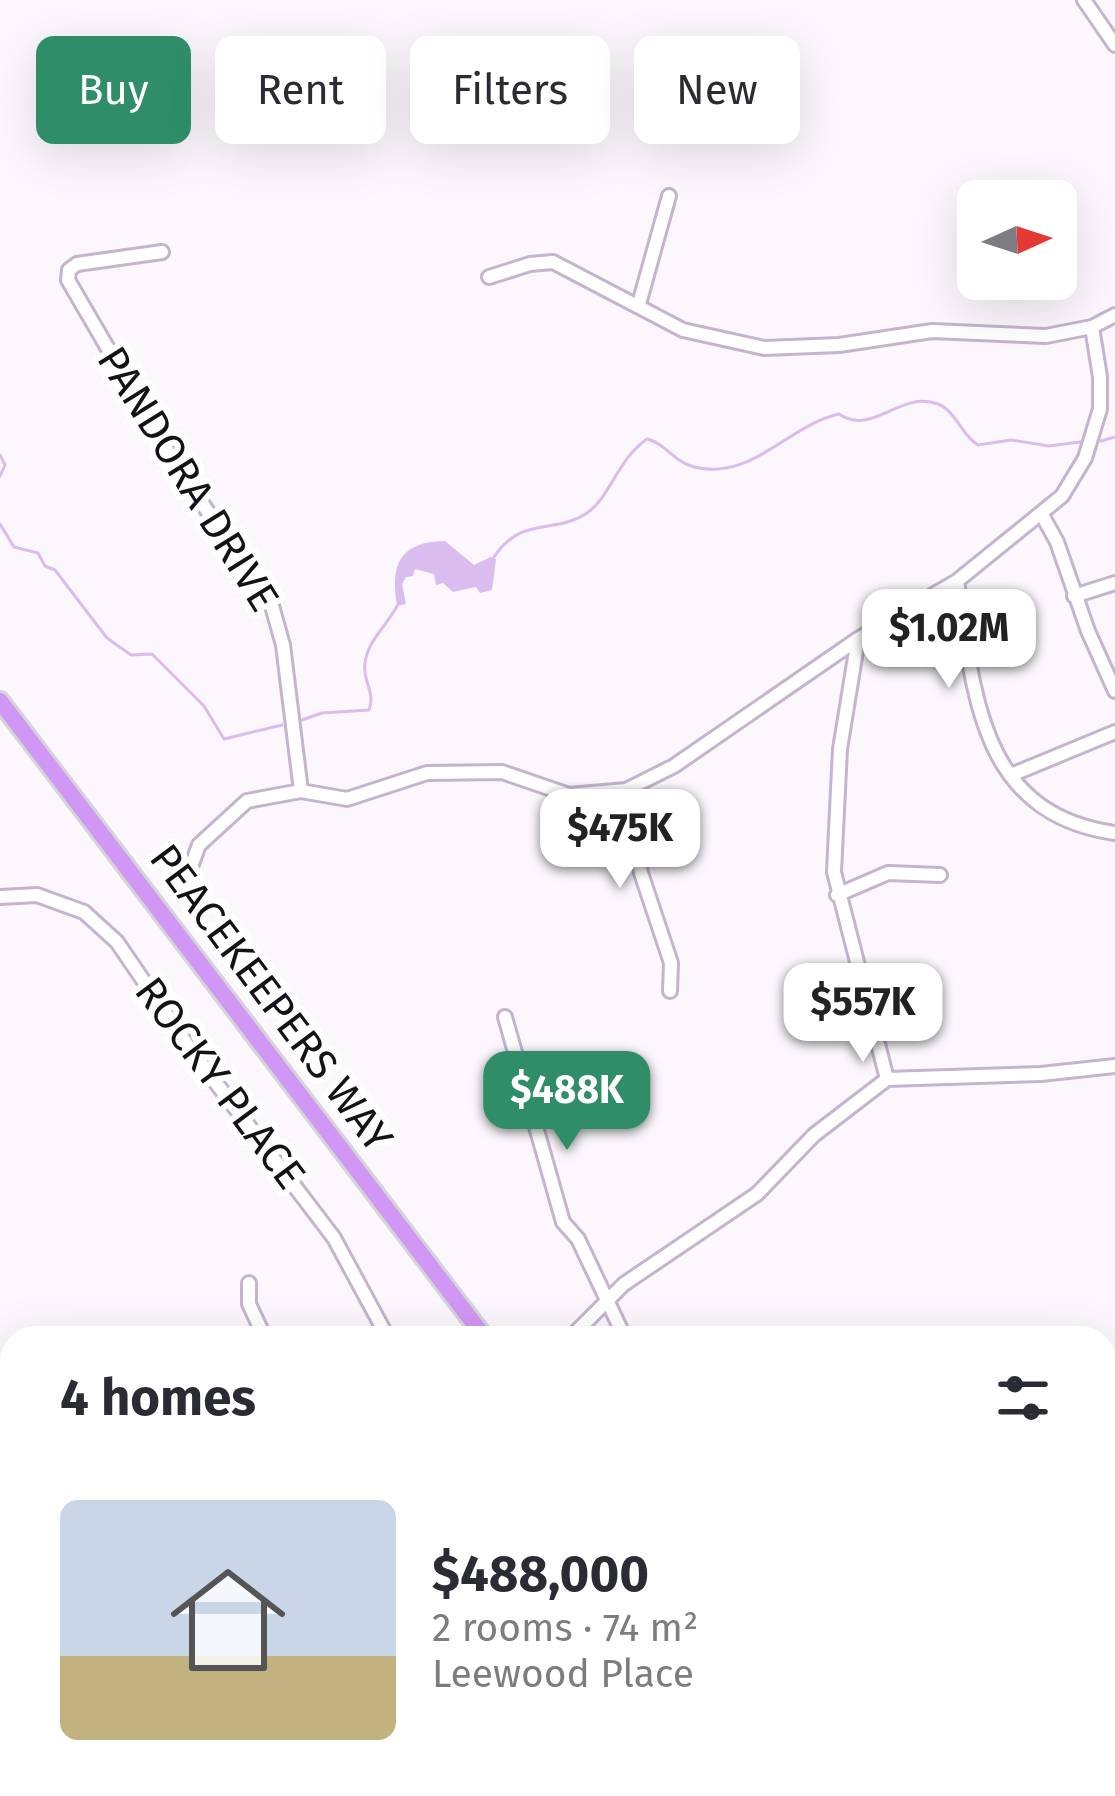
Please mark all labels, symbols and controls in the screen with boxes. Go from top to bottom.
chip: Buy [36,36,191,144]
chip: Rent [215,36,386,144]
chip: Filters [410,36,610,144]
chip: New [634,36,800,144]
north arrow [957,180,1077,300]
map controls [957,180,1077,300]
street label: PANDORA DRIVE [87,338,289,620]
pin: $1.02M [851,589,1047,691]
text: $1.02M [889,605,1009,651]
pin: $475K [536,789,704,891]
text: $475K [567,805,673,851]
street label: PEACEKEEPERS WAY [139,834,403,1162]
pin: $557K [779,963,947,1065]
street label: ROCKY PLACE [124,968,316,1198]
text: $557K [811,979,915,1025]
pin: $488K [483,1051,651,1153]
text: $488K [510,1067,624,1113]
icon: filters [990,1365,1056,1431]
text: 4 homes [60,1367,256,1429]
text: $488,000 [432,1543,649,1605]
icon: home [156,1548,300,1692]
text: 2 rooms · 74 m² [432,1605,698,1651]
text: Leewood Place [432,1651,694,1697]

